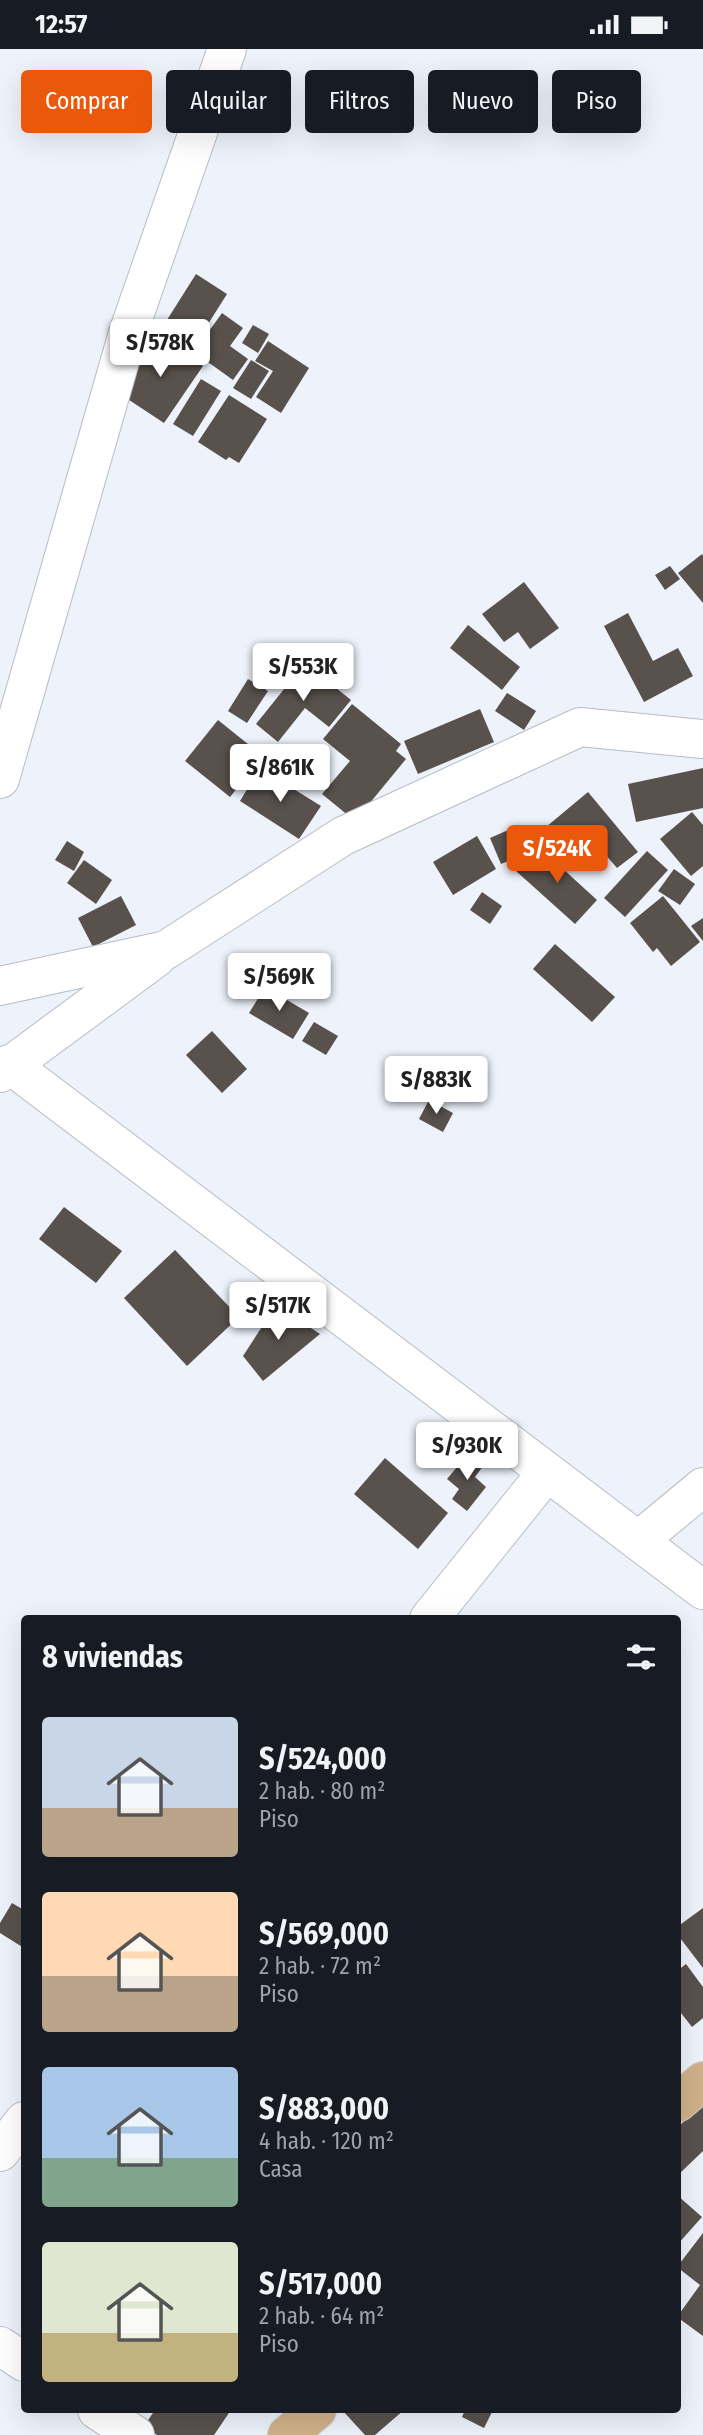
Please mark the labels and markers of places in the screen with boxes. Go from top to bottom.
pin: S/578K [103,319,217,379]
pin: S/553K [246,643,360,703]
pin: S/861K [223,745,337,804]
pin: S/524K [500,825,614,885]
pin: S/569K [222,953,336,1013]
pin: S/883K [379,1056,493,1116]
pin: S/517K [221,1283,335,1342]
pin: S/930K [410,1423,524,1482]

